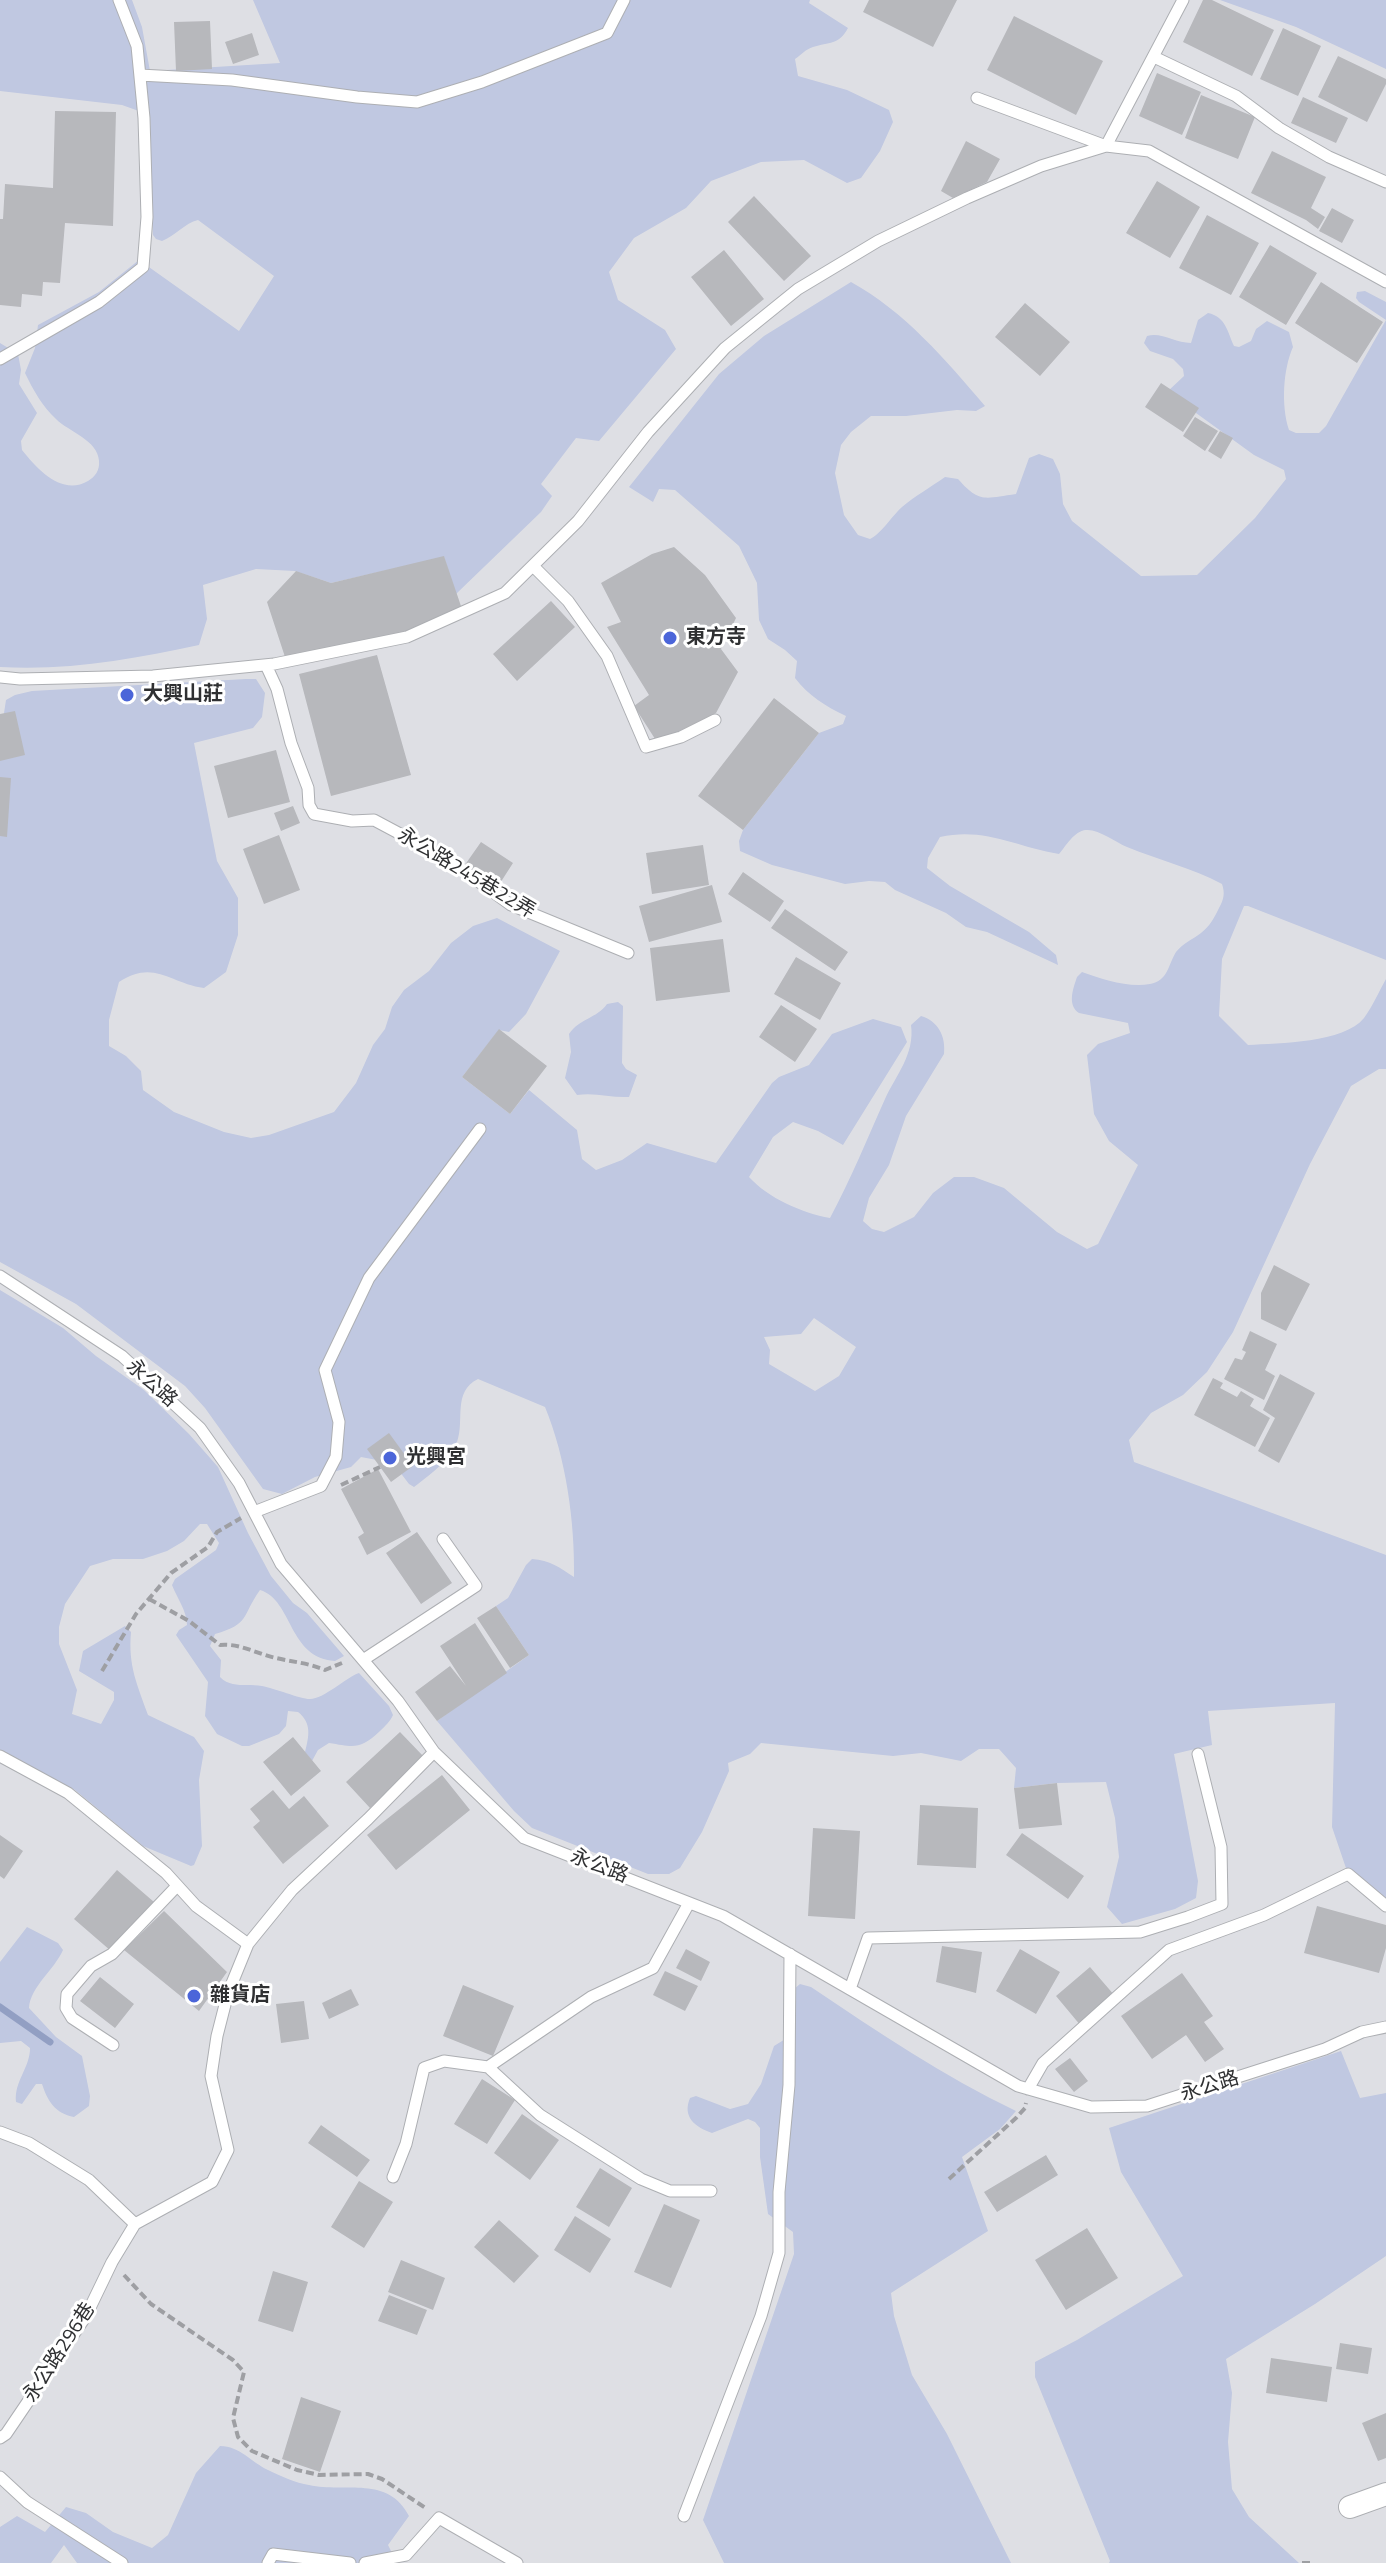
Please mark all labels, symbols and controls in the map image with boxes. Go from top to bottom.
place label: 東方寺 [686,626,746,650]
marker: 東方寺 [661,629,679,647]
place label: 大興山莊 [143,683,223,707]
marker: 大興山莊 [118,686,136,704]
street label: 永公路245巷22弄 [393,824,539,924]
street label: 永公路 [121,1355,181,1413]
place label: 光興宮 [406,1446,466,1470]
marker: 光興宮 [381,1449,399,1467]
street label: 永公路 [567,1845,631,1889]
place label: 雜貨店 [210,1984,270,2008]
marker: 雜貨店 [185,1987,203,2005]
street label: 永公路 [1178,2067,1242,2107]
street label: 永公路296巷 [19,2299,101,2407]

